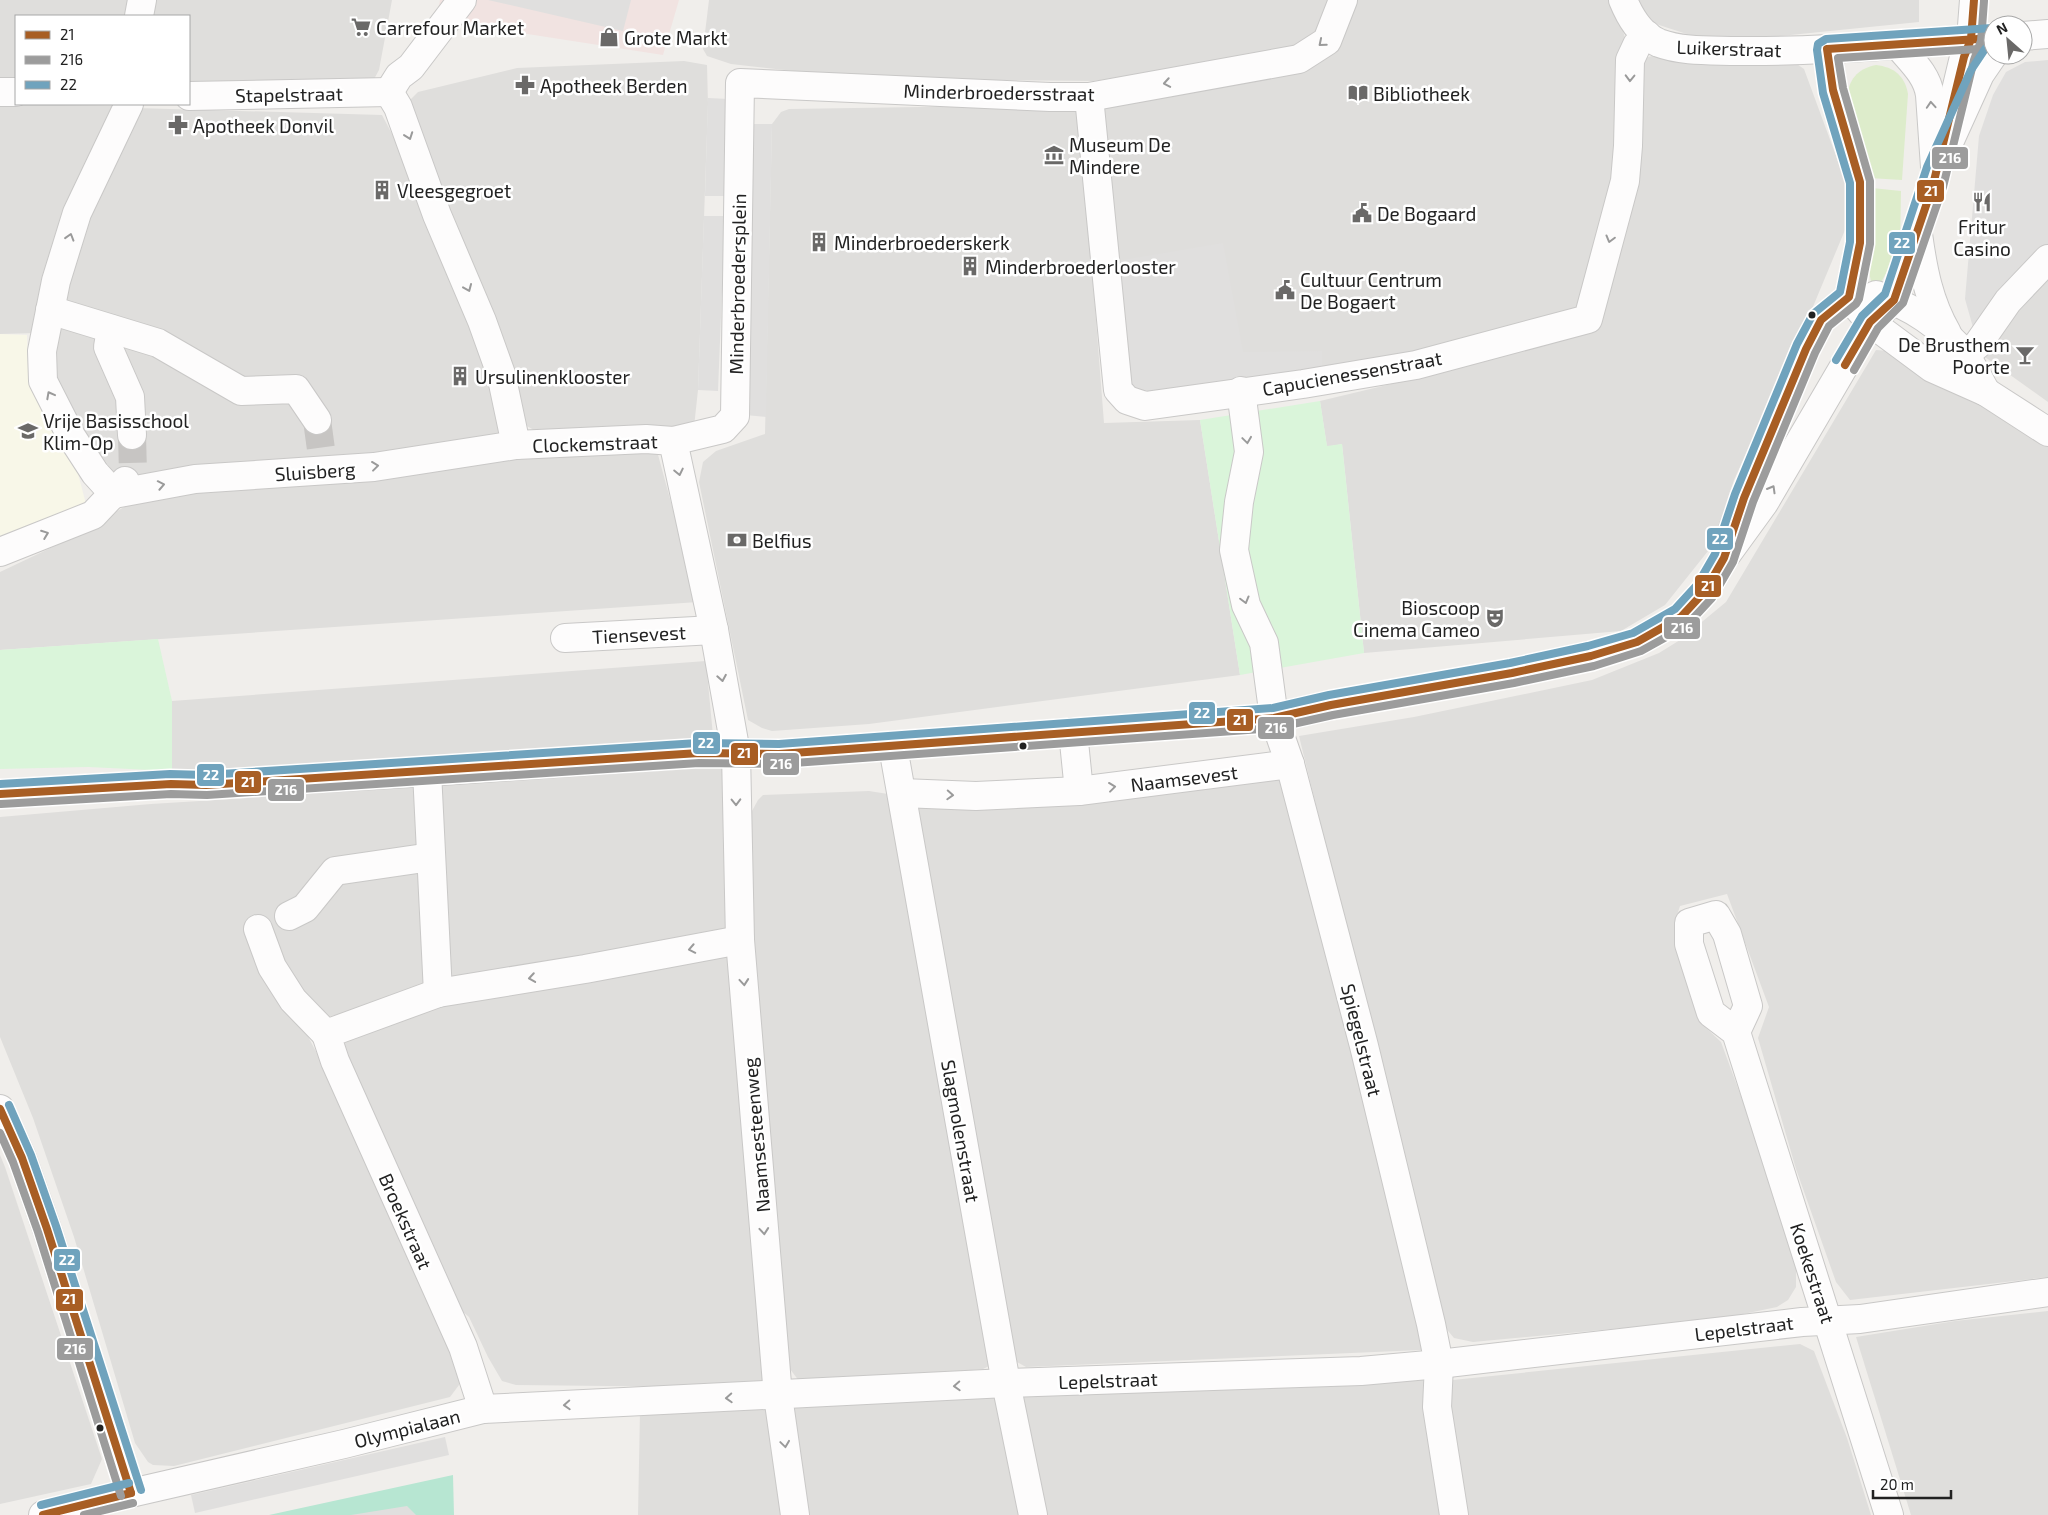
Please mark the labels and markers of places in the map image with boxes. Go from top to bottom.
supermarket icon: Carrefour Market [350,16,372,38]
place label: Carrefour Market [376,16,524,39]
shop icon: Grote Markt [598,26,620,48]
place label: Grote Markt [624,26,727,49]
pharmacy icon: Apotheek Berden [514,74,536,96]
place label: Apotheek Berden [540,74,688,97]
library icon: Bibliotheek [1347,82,1369,104]
place label: Bibliotheek [1373,82,1470,105]
pharmacy icon: Apotheek Donvil [167,114,189,136]
place label: Apotheek Donvil [193,114,334,137]
place label: Museum De Mindere [1069,133,1171,178]
museum icon: Museum De Mindere [1043,144,1065,166]
building icon: Vleesgegroet [371,179,393,201]
place label: Vleesgegroet [397,179,511,202]
restaurant icon: Fritur Casino [1971,191,1993,213]
public building icon: De Bogaard [1351,202,1373,224]
place label: De Bogaard [1377,202,1476,225]
place label: Fritur Casino [1953,215,2011,260]
building icon: Minderbroederskerk [808,231,830,253]
place label: Minderbroederskerk [834,231,1010,254]
building icon: Minderbroederlooster [959,255,981,277]
place label: Minderbroederlooster [985,255,1176,278]
place label: Cultuur Centrum De Bogaert [1300,268,1442,313]
public building icon: Cultuur Centrum De Bogaert [1274,279,1296,301]
unlabelled marker [1807,310,1817,320]
place label: De Brusthem Poorte [1898,333,2010,378]
bar icon: De Brusthem Poorte [2014,344,2036,366]
building icon: Ursulinenklooster [449,365,471,387]
place label: Ursulinenklooster [475,365,630,388]
place label: Vrije Basisschool Klim-Op [43,409,189,454]
school or university icon: Vrije Basisschool Klim-Op [17,420,39,442]
bank icon: Belfius [726,529,748,551]
place label: Belfius [752,529,812,552]
place label: Bioscoop Cinema Cameo [1353,596,1480,641]
theatre icon: Bioscoop Cinema Cameo [1484,607,1506,629]
unlabelled marker [1018,741,1028,751]
unlabelled marker [95,1423,105,1433]

